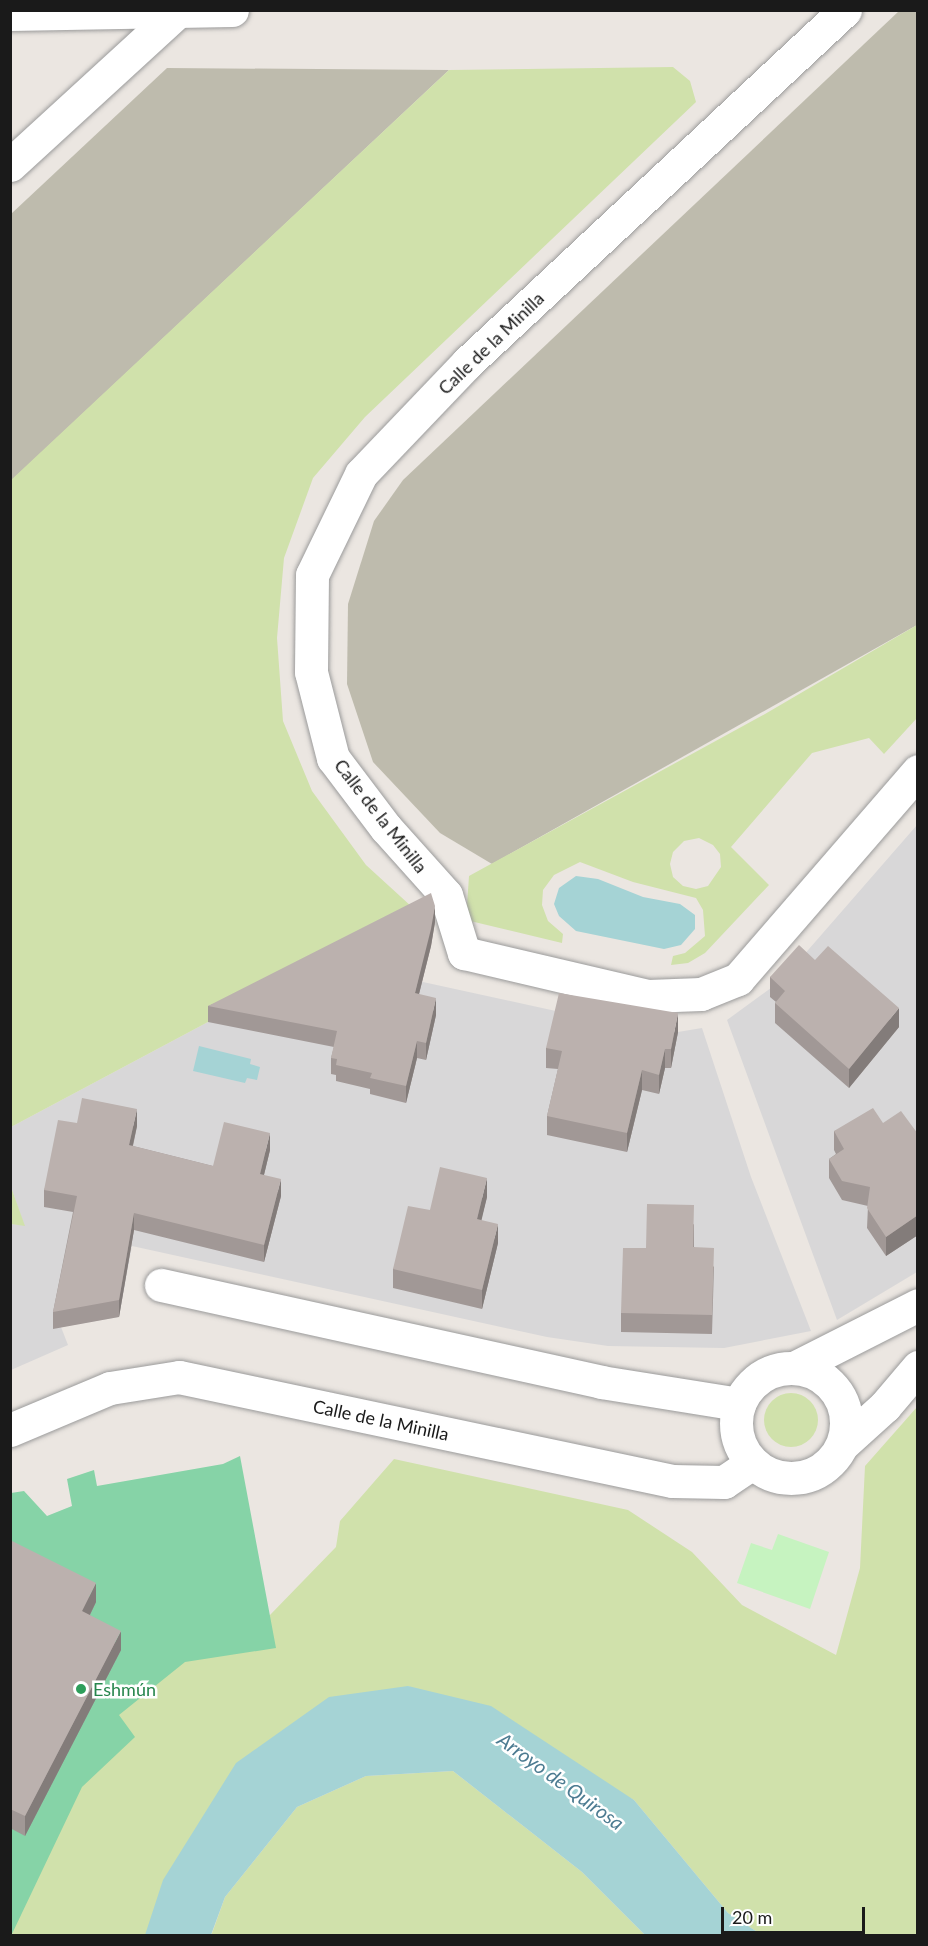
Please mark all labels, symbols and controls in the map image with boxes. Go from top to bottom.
street label: Calle de la Minilla [434,287,548,399]
street label: Calle de la Minilla [330,755,432,877]
street label: Calle de la Minilla [311,1395,451,1445]
place label: Eshmún [93,1678,156,1700]
marker: Eshmún [74,1682,88,1696]
water label: Arroyo de Quirosa [493,1727,629,1835]
scale bar [724,1895,868,1933]
text: 20 m [732,1906,772,1928]

